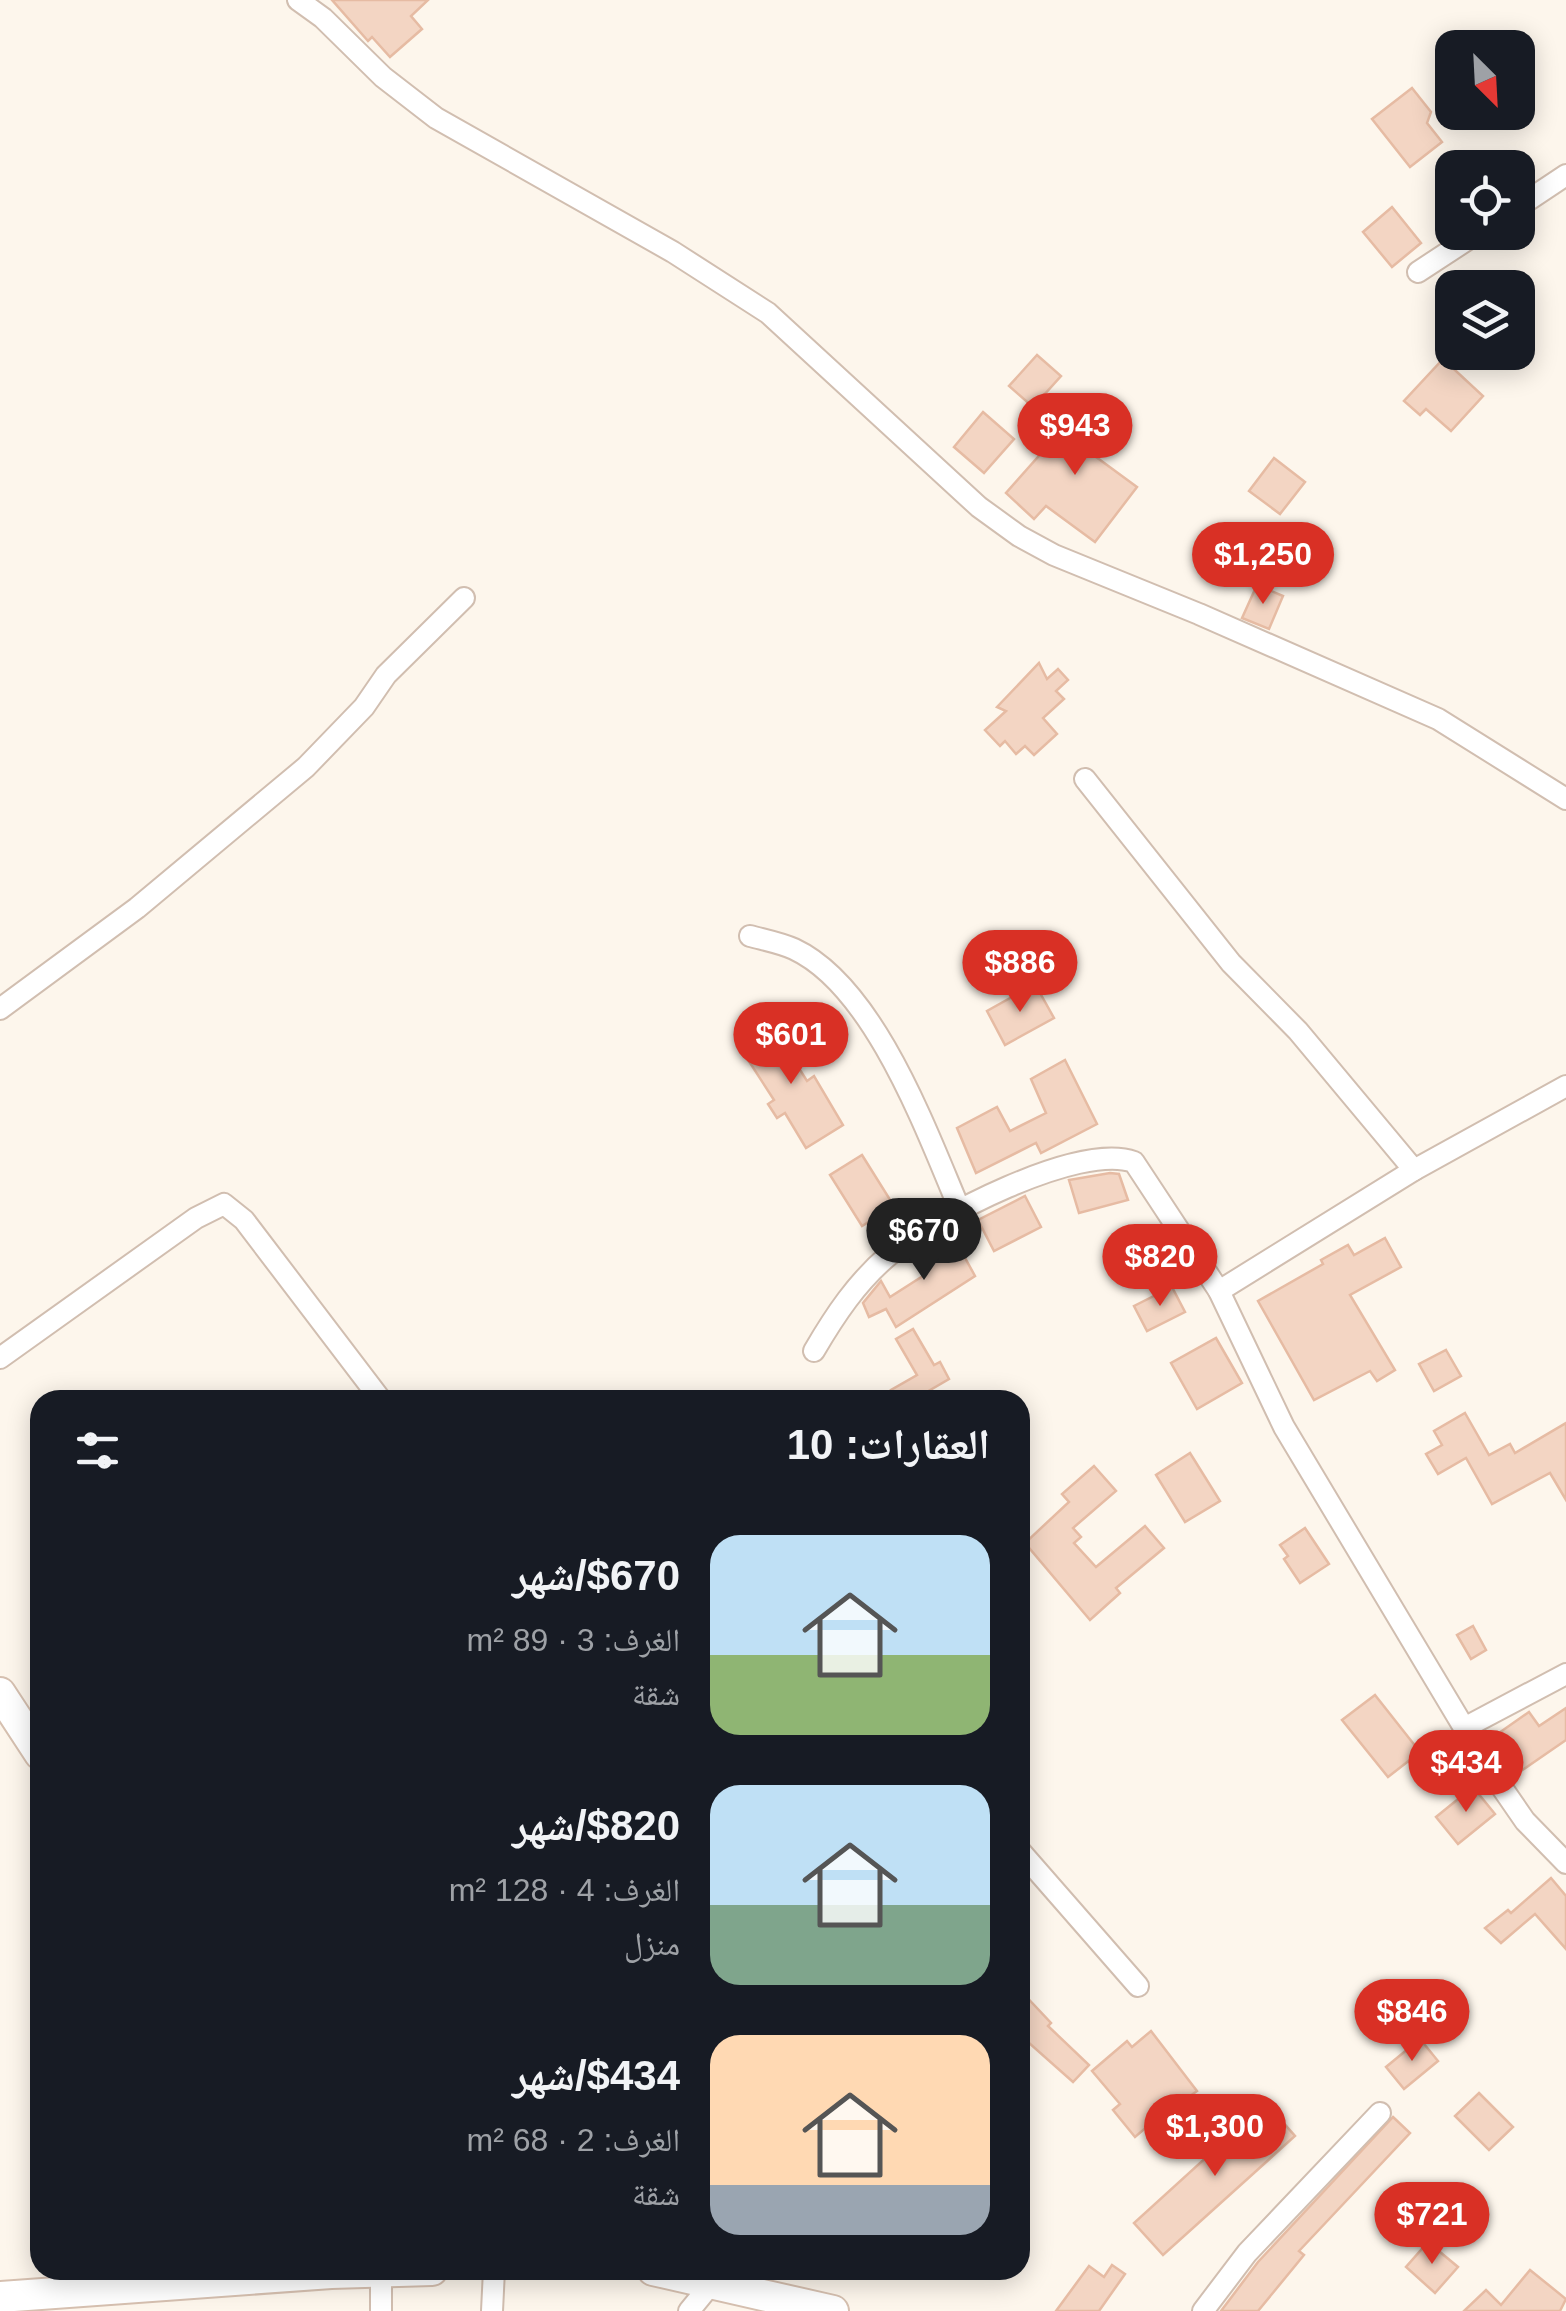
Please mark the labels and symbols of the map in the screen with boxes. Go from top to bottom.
north arrow [1435,30,1535,130]
pin: $943 [1016,393,1134,478]
pin: $1,250 [1182,522,1344,607]
pin: $886 [961,930,1079,1015]
pin: $601 [732,1002,850,1087]
pin: $670 [865,1198,983,1283]
pin: $820 [1101,1224,1219,1309]
pin: $434 [1407,1730,1525,1815]
pin: $846 [1353,1979,1471,2064]
pin: $1,300 [1134,2094,1296,2179]
pin: $721 [1373,2182,1491,2267]

